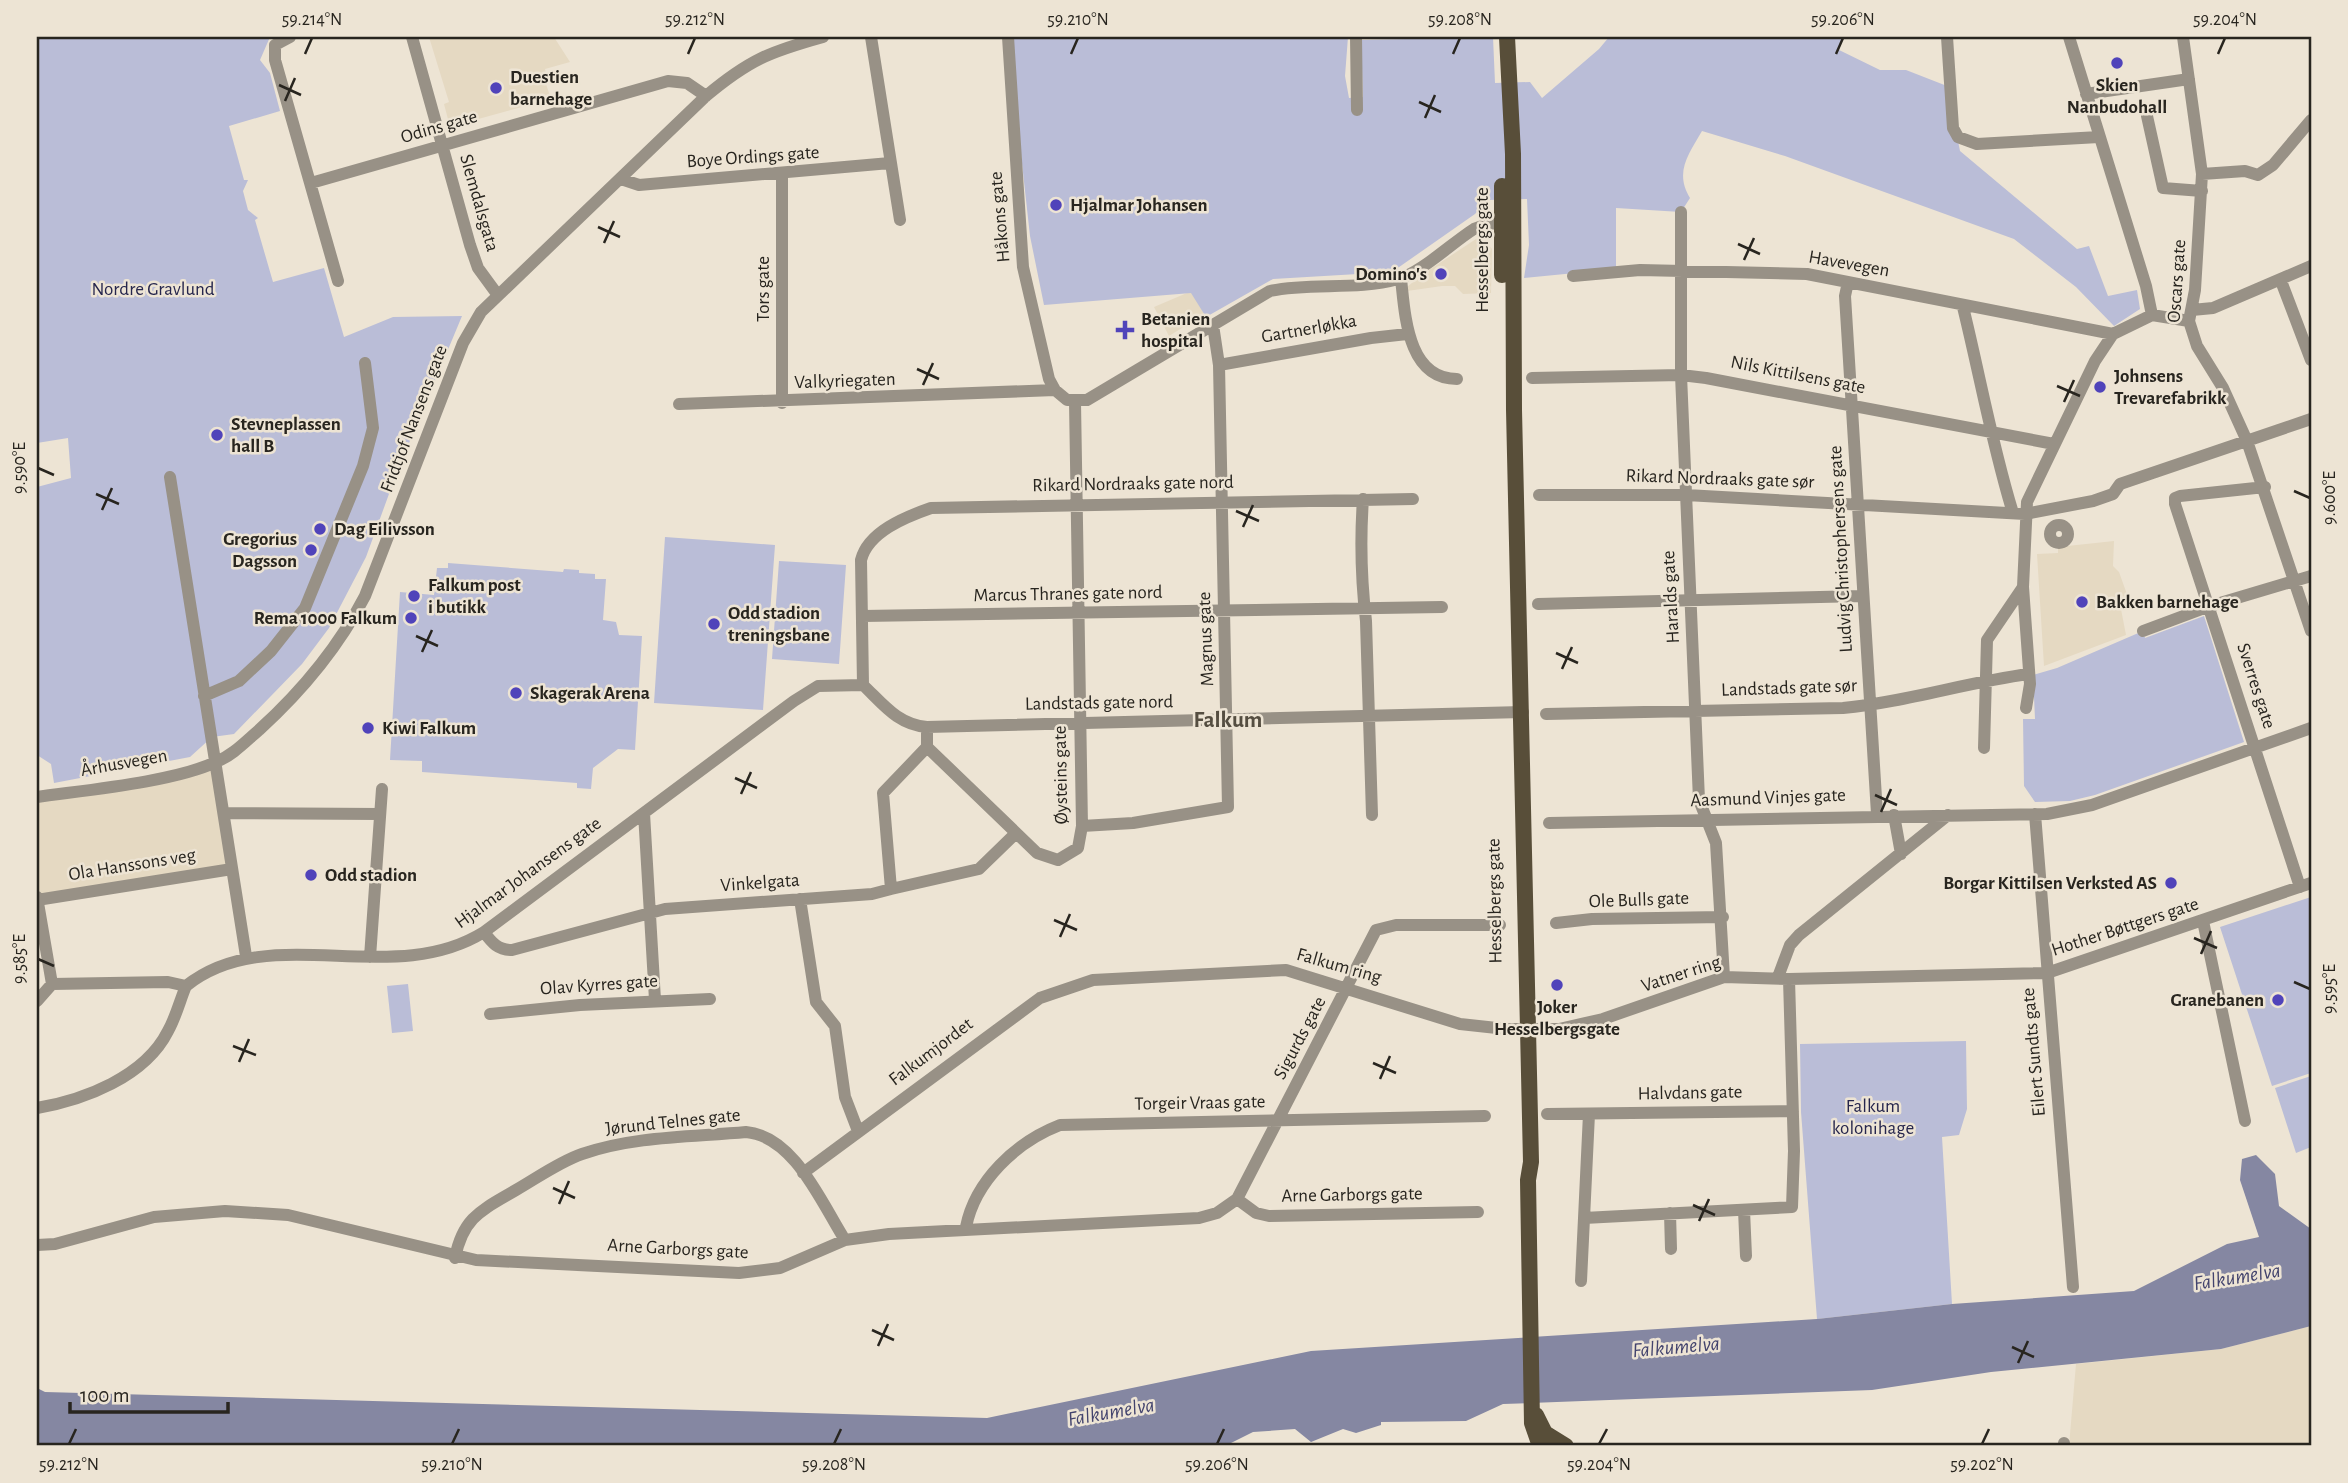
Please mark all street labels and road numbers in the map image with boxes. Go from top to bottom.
street label: Odins gate [399,107,479,147]
street label: Boye Ordings gate [686,143,820,171]
street label: Slemdalsgata [456,152,502,254]
street label: Håkons gate [987,171,1013,263]
street label: Hesselbergs gate [1473,187,1492,313]
street label: Oscars gate [2165,239,2189,323]
street label: Havevegen [1807,248,1891,280]
street label: Tors gate [754,256,773,322]
street label: Gartnerløkka [1260,311,1358,347]
street label: Fridtjof Nansens gate [377,343,451,495]
street label: Nils Kittilsens gate [1729,353,1867,397]
street label: Valkyriegaten [794,370,896,392]
street label: Ludvig Christophersens gate [1826,445,1856,653]
street label: Rikard Nordraaks gate sør [1625,466,1815,492]
street label: Rikard Nordraaks gate nord [1032,473,1234,495]
street label: Haralds gate [1659,550,1683,644]
street label: Marcus Thranes gate nord [973,583,1163,605]
street label: Magnus gate [1195,591,1217,687]
street label: Sverres gate [2233,641,2279,731]
street label: Landstads gate sør [1721,676,1857,700]
street label: Landstads gate nord [1025,692,1173,714]
street label: Øysteins gate [1051,726,1071,824]
street label: Århusvegen [79,744,169,780]
street label: Aasmund Vinjes gate [1690,786,1846,810]
street label: Hjalmar Johansens gate [451,814,605,932]
street label: Hesselbergs gate [1484,838,1506,964]
street label: Ola Hanssons veg [67,845,198,884]
street label: Vinkelgata [720,871,801,895]
street label: Ole Bulls gate [1588,889,1690,911]
street label: Hother Bøttgers gate [2049,894,2201,960]
street label: Falkum ring [1294,945,1384,987]
street label: Vatner ring [1639,952,1724,996]
street label: Olav Kyrres gate [539,971,659,999]
street label: Eilert Sundts gate [2019,987,2049,1117]
street label: Sigurds gate [1270,993,1330,1083]
street label: Falkumjordet [886,1014,976,1090]
street label: Halvdans gate [1638,1083,1742,1103]
street label: Torgeir Vraas gate [1134,1092,1266,1114]
street label: Jørund Telnes gate [605,1105,741,1139]
street label: Arne Garborgs gate [1281,1184,1423,1206]
street label: Arne Garborgs gate [607,1236,749,1262]

